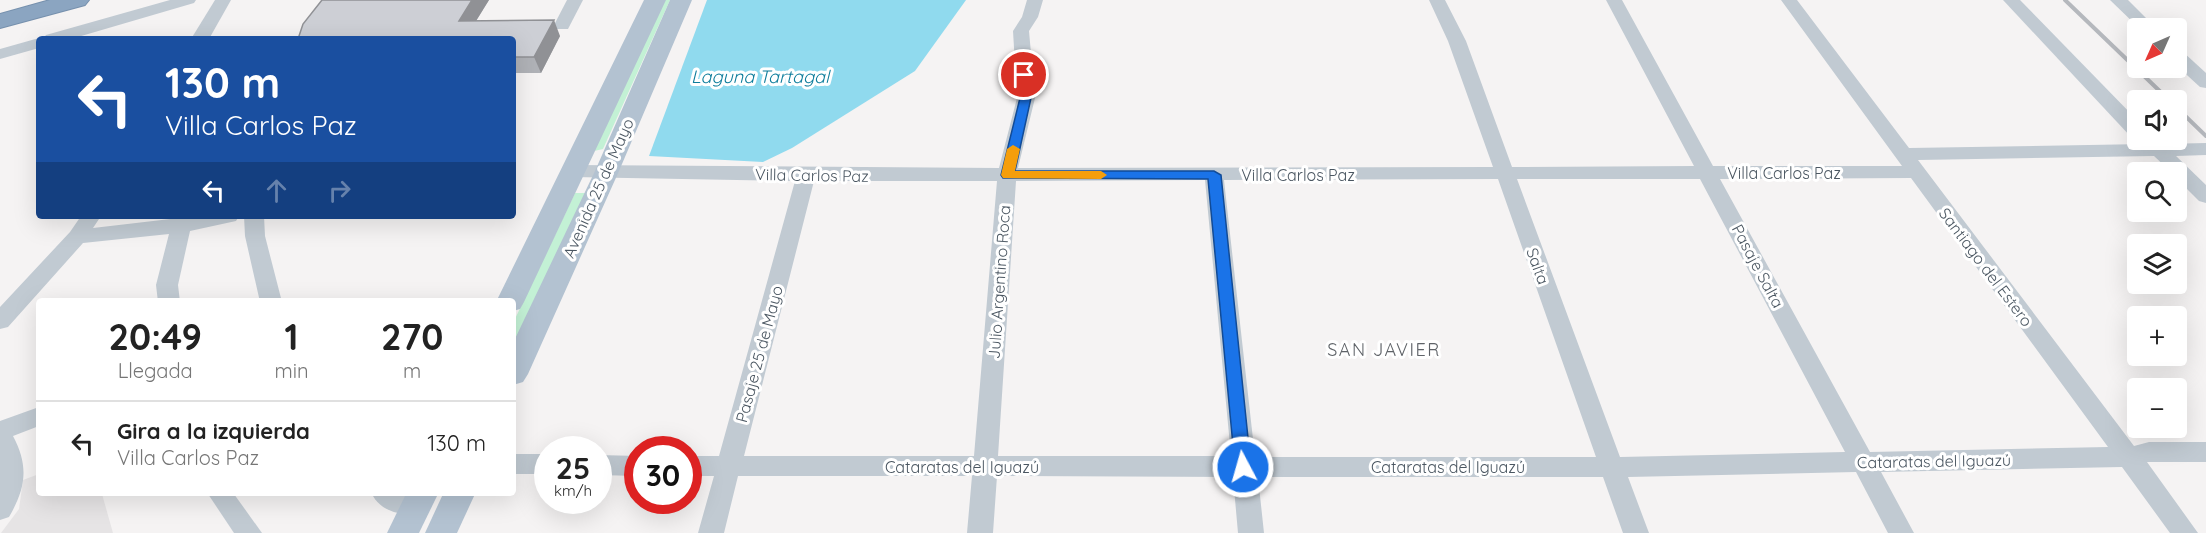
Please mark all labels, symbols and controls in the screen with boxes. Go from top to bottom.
north arrow [2127,18,2187,78]
map controls [2127,18,2187,438]
pin [998,49,1049,100]
text: 130 m [165,56,280,109]
icon: arrive [1007,58,1040,91]
icon: left [66,60,144,138]
water label: Laguna Tartagal [691,65,831,88]
button: sound [2127,90,2187,150]
text: Villa Carlos Paz [165,108,357,142]
street label: Avenida 25 de Mayo [558,115,638,261]
button: search [2127,162,2187,222]
street label: Villa Carlos Paz [1727,163,1841,183]
street label: Villa Carlos Paz [755,164,869,186]
street label: Villa Carlos Paz [1241,165,1355,185]
icon: left [197,174,230,207]
icon: ahead [260,174,293,207]
icon: right [323,174,356,207]
street label: Julio Argentino Roca [984,204,1014,360]
street label: Santiago del Estero [1935,204,2037,330]
street label: Pasaje Salta [1728,221,1788,311]
button: layers [2127,234,2187,294]
street label: Salta [1522,245,1554,287]
street label: Pasaje 25 de Mayo [731,283,787,425]
button: + [2127,306,2187,366]
text: 20:49 [109,314,202,359]
text: 1 [284,314,298,359]
text: 270 [381,314,443,359]
district label: SAN JAVIER [1327,338,1441,361]
text: Llegada [118,358,193,383]
text: min [274,358,309,383]
text: m [403,358,421,383]
button: − [2127,378,2187,438]
text: Gira a la izquierda [117,417,310,445]
icon: left [66,427,99,460]
text: 130 m [427,429,486,457]
position arrow [1211,435,1275,499]
speed limit sign: 30 [624,436,702,514]
text: Villa Carlos Paz [117,445,259,470]
text: 25 [556,449,590,487]
street label: Cataratas del Iguazú [1857,450,2011,472]
street label: Cataratas del Iguazú [885,457,1039,477]
street label: Cataratas del Iguazú [1371,457,1525,477]
text: km/h [554,481,592,500]

